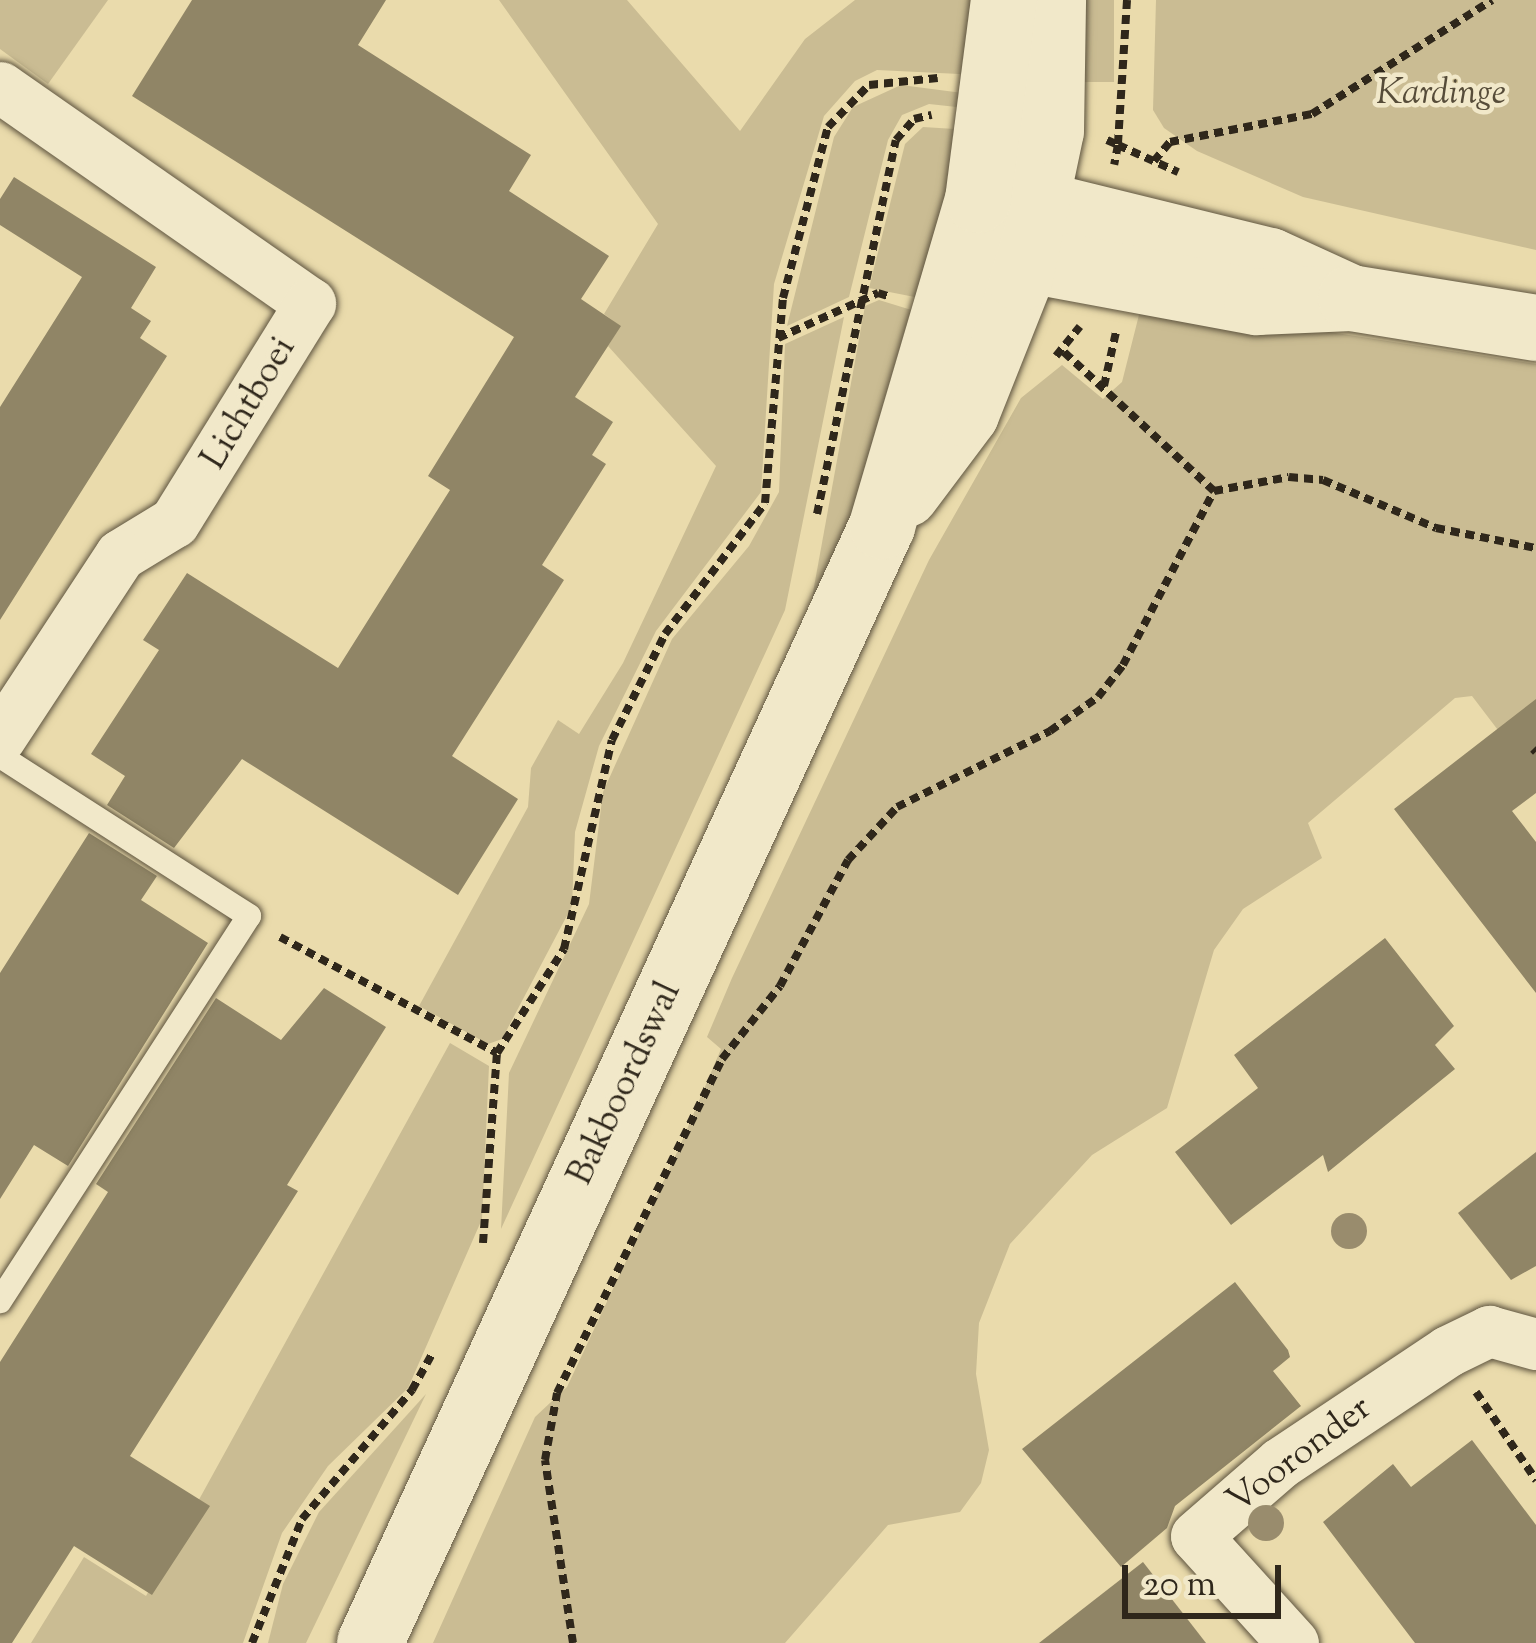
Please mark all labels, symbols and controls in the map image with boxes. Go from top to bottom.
park label: Kardinge [1376,73,1506,117]
street label: Lichtboei [194,330,306,478]
street label: Bakboordswal [560,976,692,1192]
street label: Vooronder [1219,1388,1381,1524]
scale bar [1128,1541,1287,1615]
text: 20 m [1143,1560,1216,1612]

